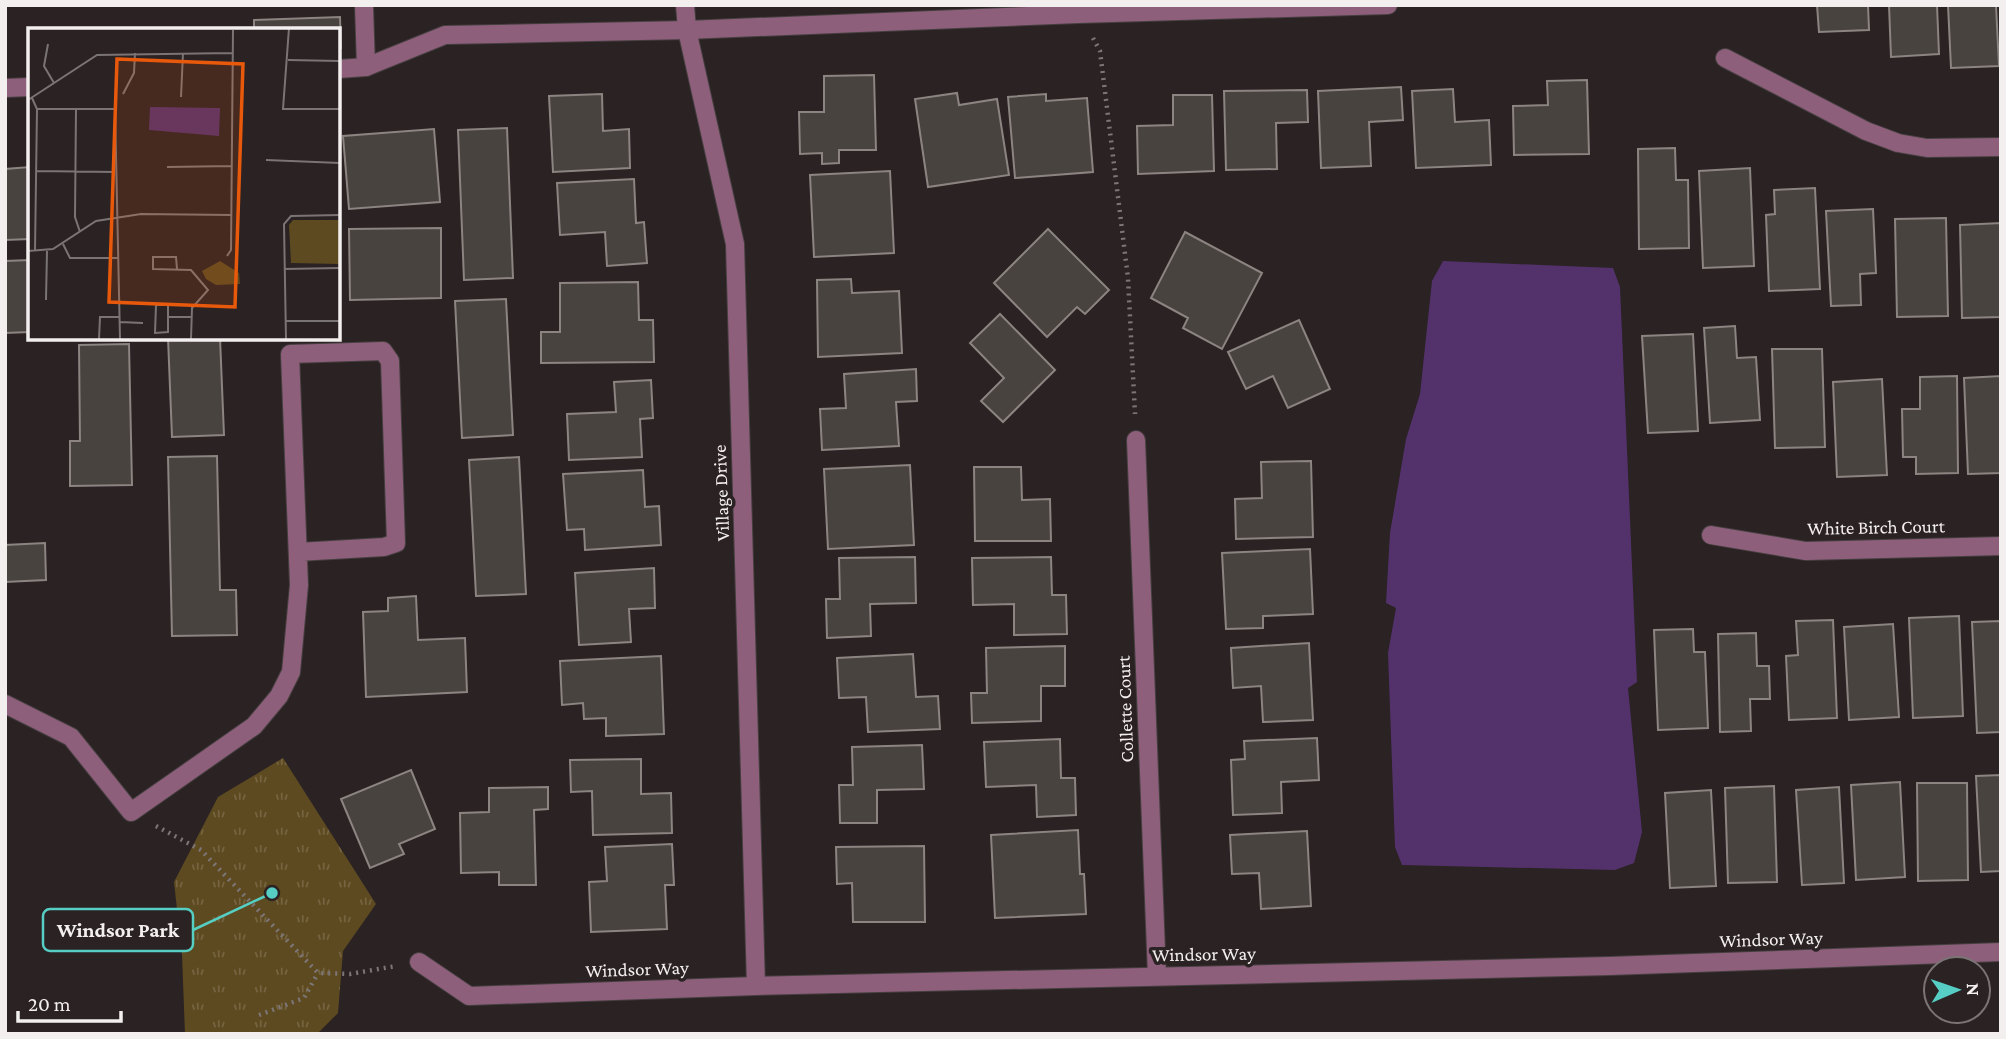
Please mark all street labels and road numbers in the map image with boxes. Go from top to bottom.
street label: Village Drive [709,444,733,542]
street label: White Birch Court [1807,515,1946,539]
street label: Collette Court [1113,655,1137,763]
street label: Windsor Way [1719,927,1823,951]
street label: Windsor Way [1152,943,1256,965]
street label: Windsor Way [585,957,689,981]

